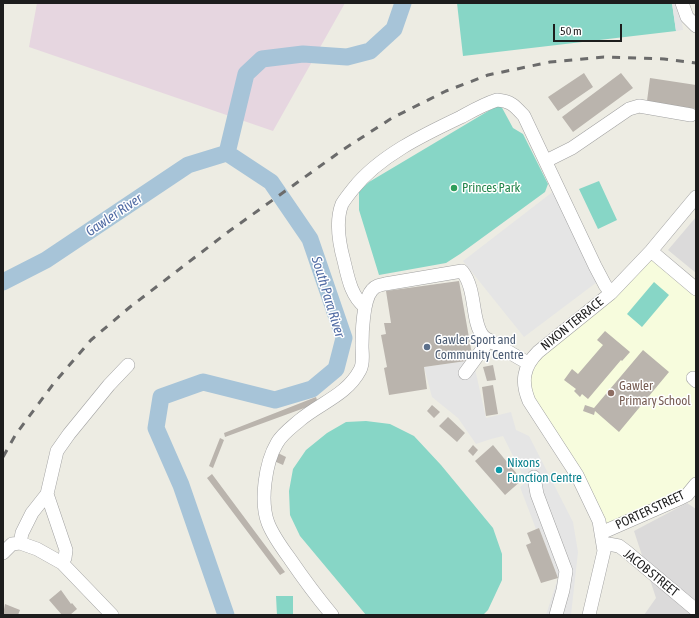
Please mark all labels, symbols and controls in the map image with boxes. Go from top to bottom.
scale bar [555,16,624,42]
text: 50 m [560,24,582,38]
place label: Princes Park [462,180,520,196]
marker: Princes Park [449,183,459,193]
water label: Gawler River [83,190,145,240]
water label: South Para River [308,255,348,339]
street label: NIXON TERRACE [538,294,606,354]
place label: Gawler Sport and Community Centre [435,332,524,363]
marker: Gawler Sport and Community Centre [422,342,432,352]
place label: Gawler Primary School [619,378,691,409]
marker: Gawler Primary School [606,388,616,398]
place label: Nixons Function Centre [507,455,582,486]
marker: Nixons Function Centre [494,465,504,475]
street label: PORTER STREET [613,487,687,533]
street label: JACOB STREET [620,546,682,600]

